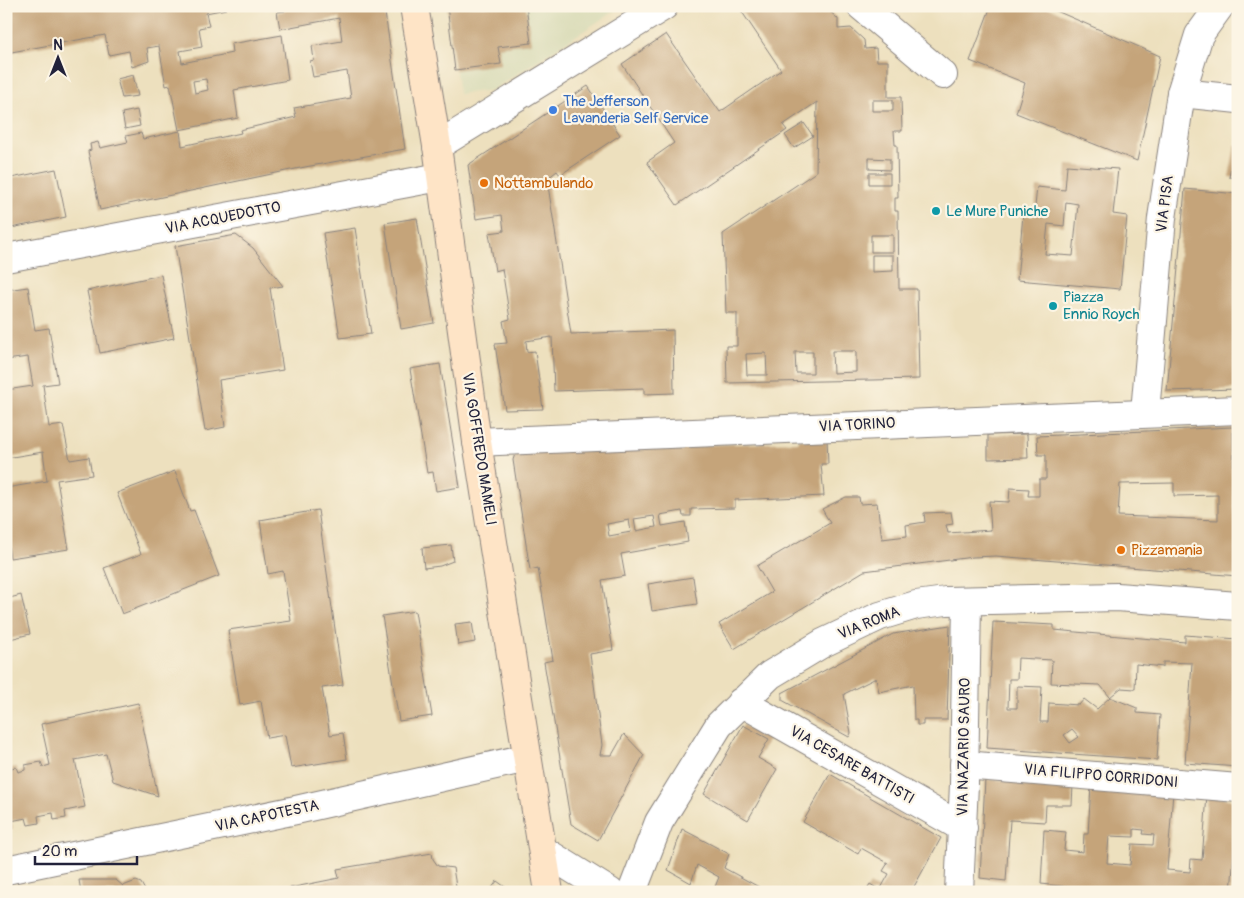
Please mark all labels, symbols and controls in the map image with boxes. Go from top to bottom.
north arrow [32,32,82,82]
text: N [53,37,63,54]
place label: The Jefferson Lavanderia Self Service [563,92,709,128]
marker: The Jefferson Lavanderia Self Service [547,104,559,116]
place label: Nottambulando [494,174,593,193]
street label: VIA PISA [1152,174,1178,234]
marker: Nottambulando [478,177,490,189]
street label: VIA ACQUEDOTTO [164,197,282,239]
place label: Le Mure Puniche [946,202,1049,221]
marker: Le Mure Puniche [930,205,942,217]
place label: Piazza Ennio Roych [1063,288,1140,324]
marker: Piazza Ennio Roych [1047,300,1059,312]
street label: VIA GOFFREDO MAMELI [458,371,500,527]
street label: VIA TORINO [818,414,896,436]
place label: Pizzamania [1131,541,1203,560]
marker: Pizzamania [1115,544,1127,556]
street label: VIA ROMA [835,602,903,644]
street label: VIA NAZARIO SAURO [953,678,975,816]
street label: VIA CESARE BATTISTI [786,722,918,808]
street label: VIA FILIPPO CORRIDONI [1023,760,1179,792]
street label: VIA CAPOTESTA [213,796,321,836]
scale bar [35,833,138,865]
text: 20 m [42,842,77,861]

